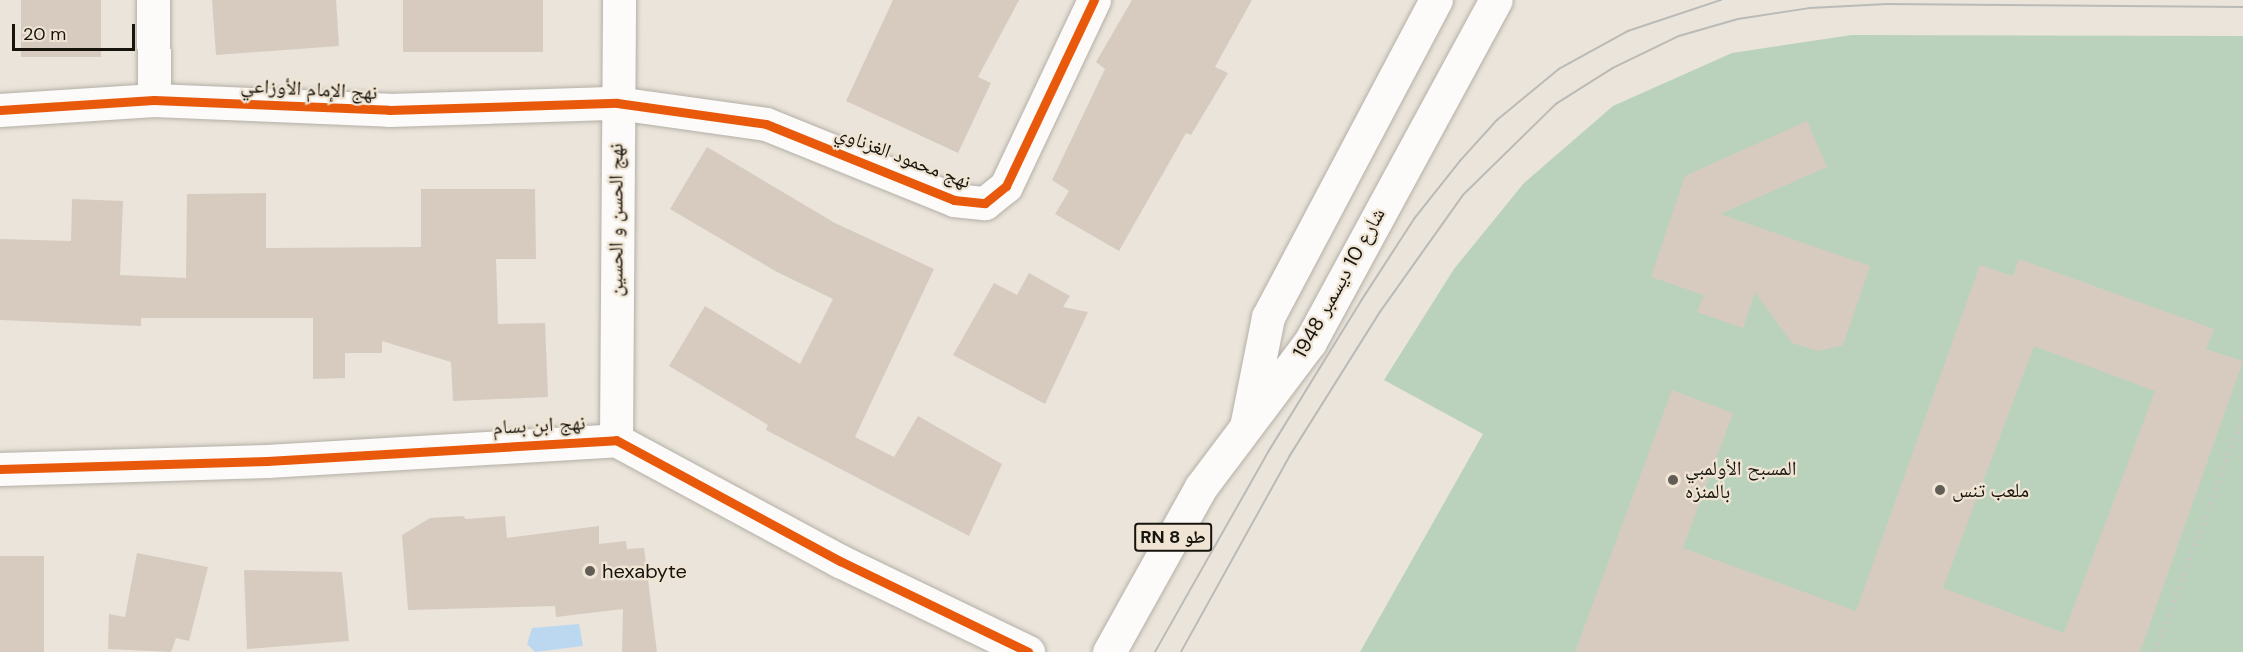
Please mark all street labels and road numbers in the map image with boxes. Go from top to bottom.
street label: نهج الإمام الأوزاعي [240,73,378,105]
street label: نهج محمود الغزناوي [832,120,974,194]
street label: نهج الحسن و الحسين [604,143,628,297]
street label: شارع 10 ديسمبر 1948 [1288,204,1390,362]
street label: نهج ابن بسام [492,411,586,439]
road number: RN 8 طو [1134,522,1212,552]

